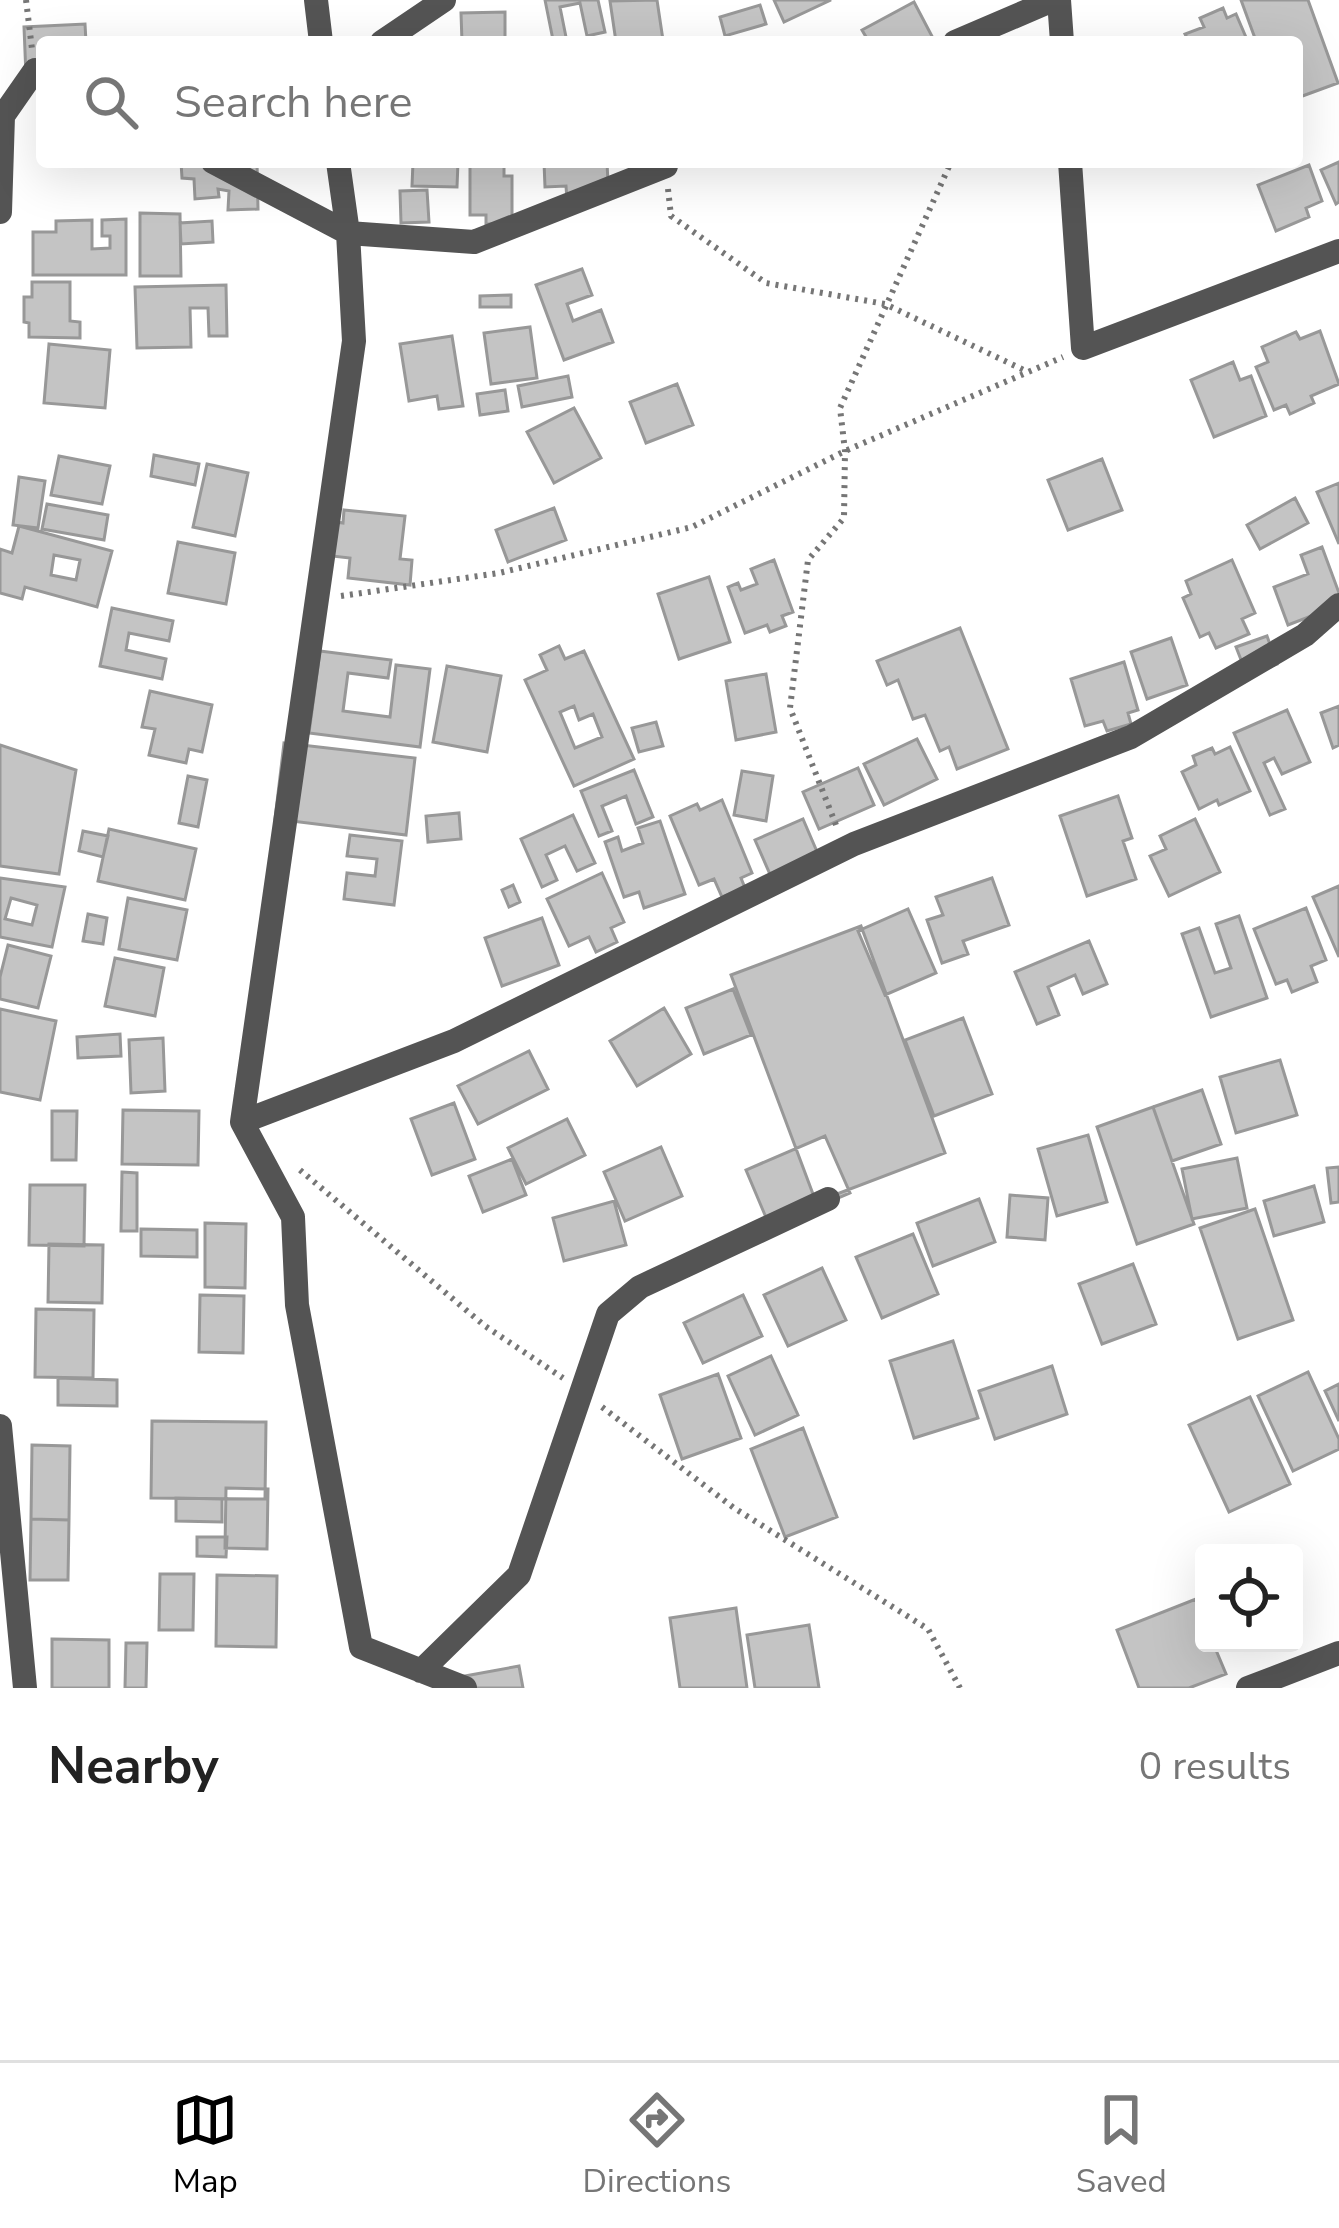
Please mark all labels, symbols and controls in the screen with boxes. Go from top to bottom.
search box [36,36,1303,168]
icon: search [78,69,144,135]
text: Search here [174,72,413,133]
map controls [1195,1544,1303,1652]
button: locate [1195,1544,1303,1652]
text: Nearby [48,1731,219,1801]
text: 0 results [1139,1740,1291,1793]
tab: Map [172,2087,238,2204]
tab: Directions [583,2087,731,2204]
tab: Saved [1076,2087,1167,2204]

